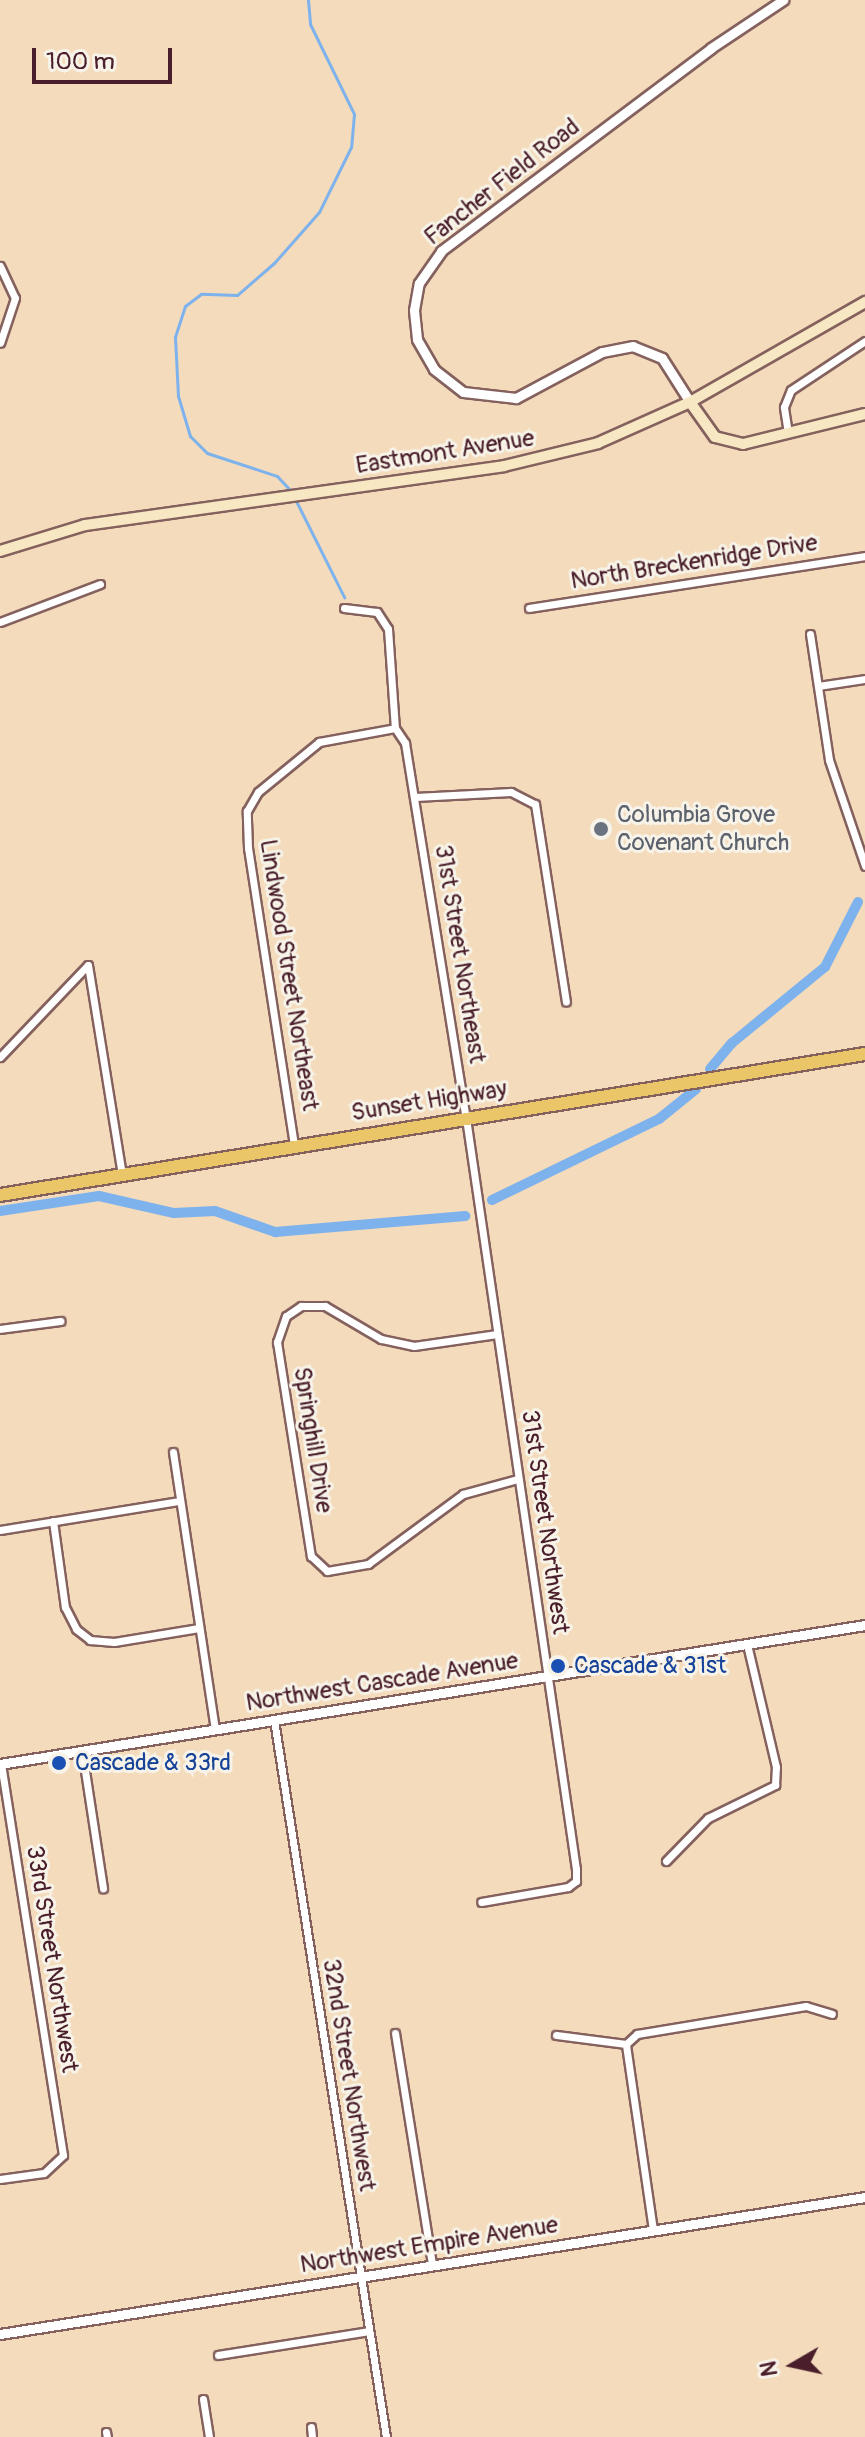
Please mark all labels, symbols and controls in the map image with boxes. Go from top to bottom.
scale bar [36,32,176,82]
text: 100 m [46,47,115,76]
street label: Fancher Field Road [419,112,585,252]
street label: Eastmont Avenue [354,424,536,480]
street label: North Breckenridge Drive [569,528,819,596]
place label: Columbia Grove Covenant Church [617,801,789,857]
marker: Columbia Grove Covenant Church [592,820,610,838]
street label: Lindwood Street Northeast [253,837,325,1113]
street label: 31st Street Northeast [429,843,491,1065]
street label: Sunset Highway [349,1074,509,1128]
street label: Springhill Drive [287,1365,339,1515]
street label: 31st Street Northwest [515,1408,575,1636]
street label: Northwest Cascade Avenue [244,1646,520,1718]
place label: Cascade & 31st [574,1652,726,1680]
marker: Cascade & 31st [549,1657,567,1675]
place label: Cascade & 33rd [75,1749,231,1777]
marker: Cascade & 33rd [50,1754,68,1772]
street label: 33rd Street Northwest [20,1844,84,2074]
street label: 32nd Street Northwest [316,1957,382,2193]
street label: Northwest Empire Avenue [298,2210,560,2280]
north arrow [753,2325,833,2405]
text: N [754,2359,784,2378]

